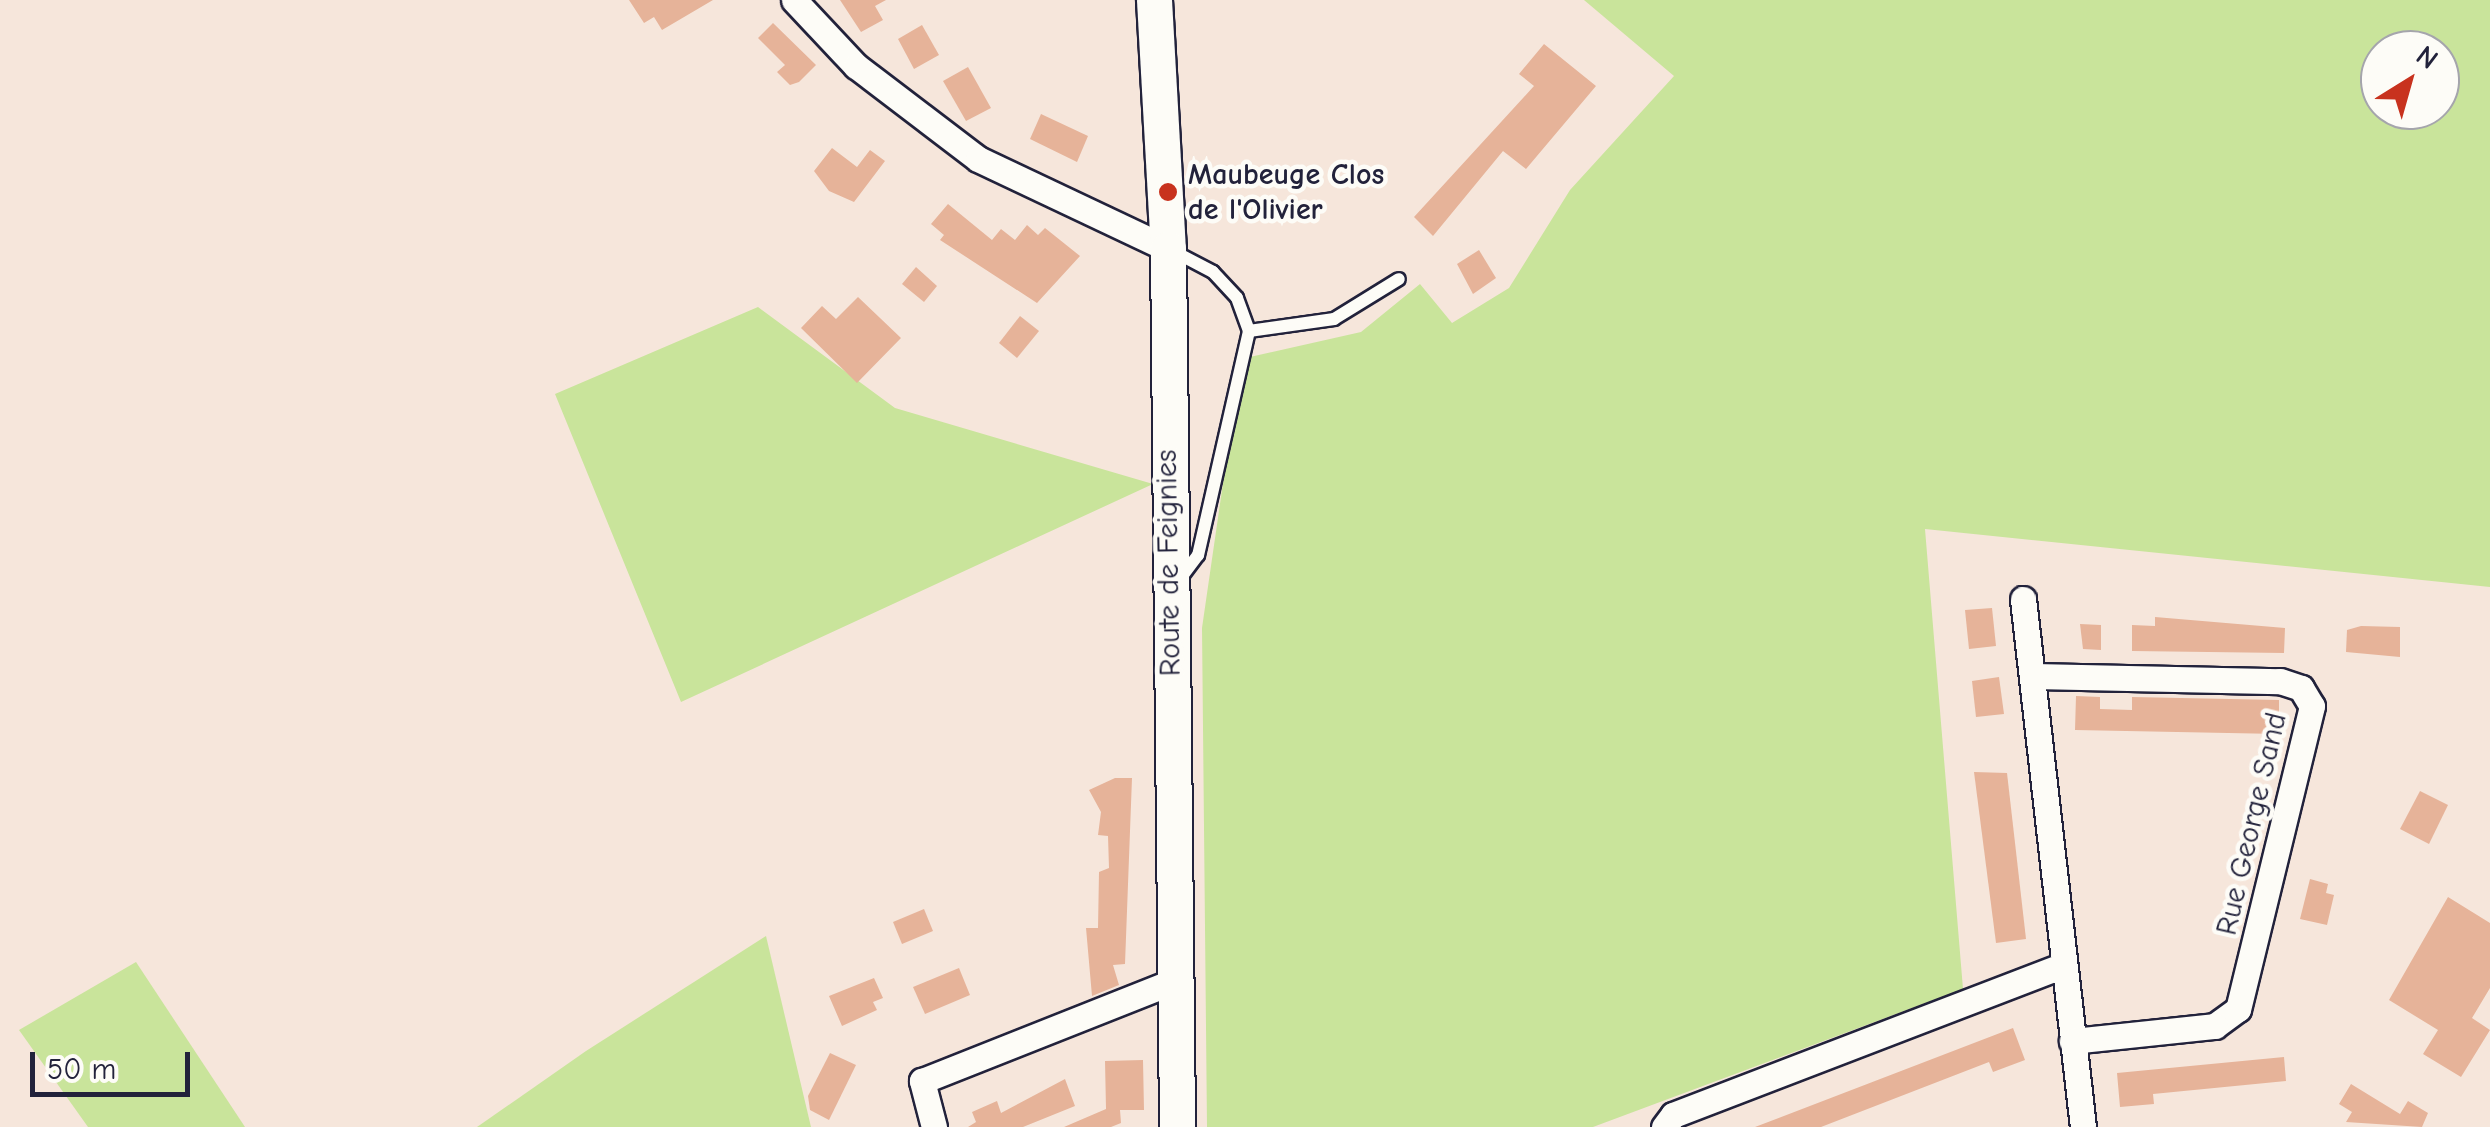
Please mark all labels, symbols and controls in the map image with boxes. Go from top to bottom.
north arrow [2360,30,2460,130]
text: N [2410,39,2444,76]
place label: Maubeuge Clos de l'Olivier [1188,157,1384,228]
marker: Maubeuge Clos de l'Olivier [1157,181,1179,203]
street label: Route de Feignies [1149,449,1189,677]
street label: Rue George Sand [2209,709,2295,939]
scale bar [35,1032,195,1094]
text: 50 m [47,1052,116,1087]

